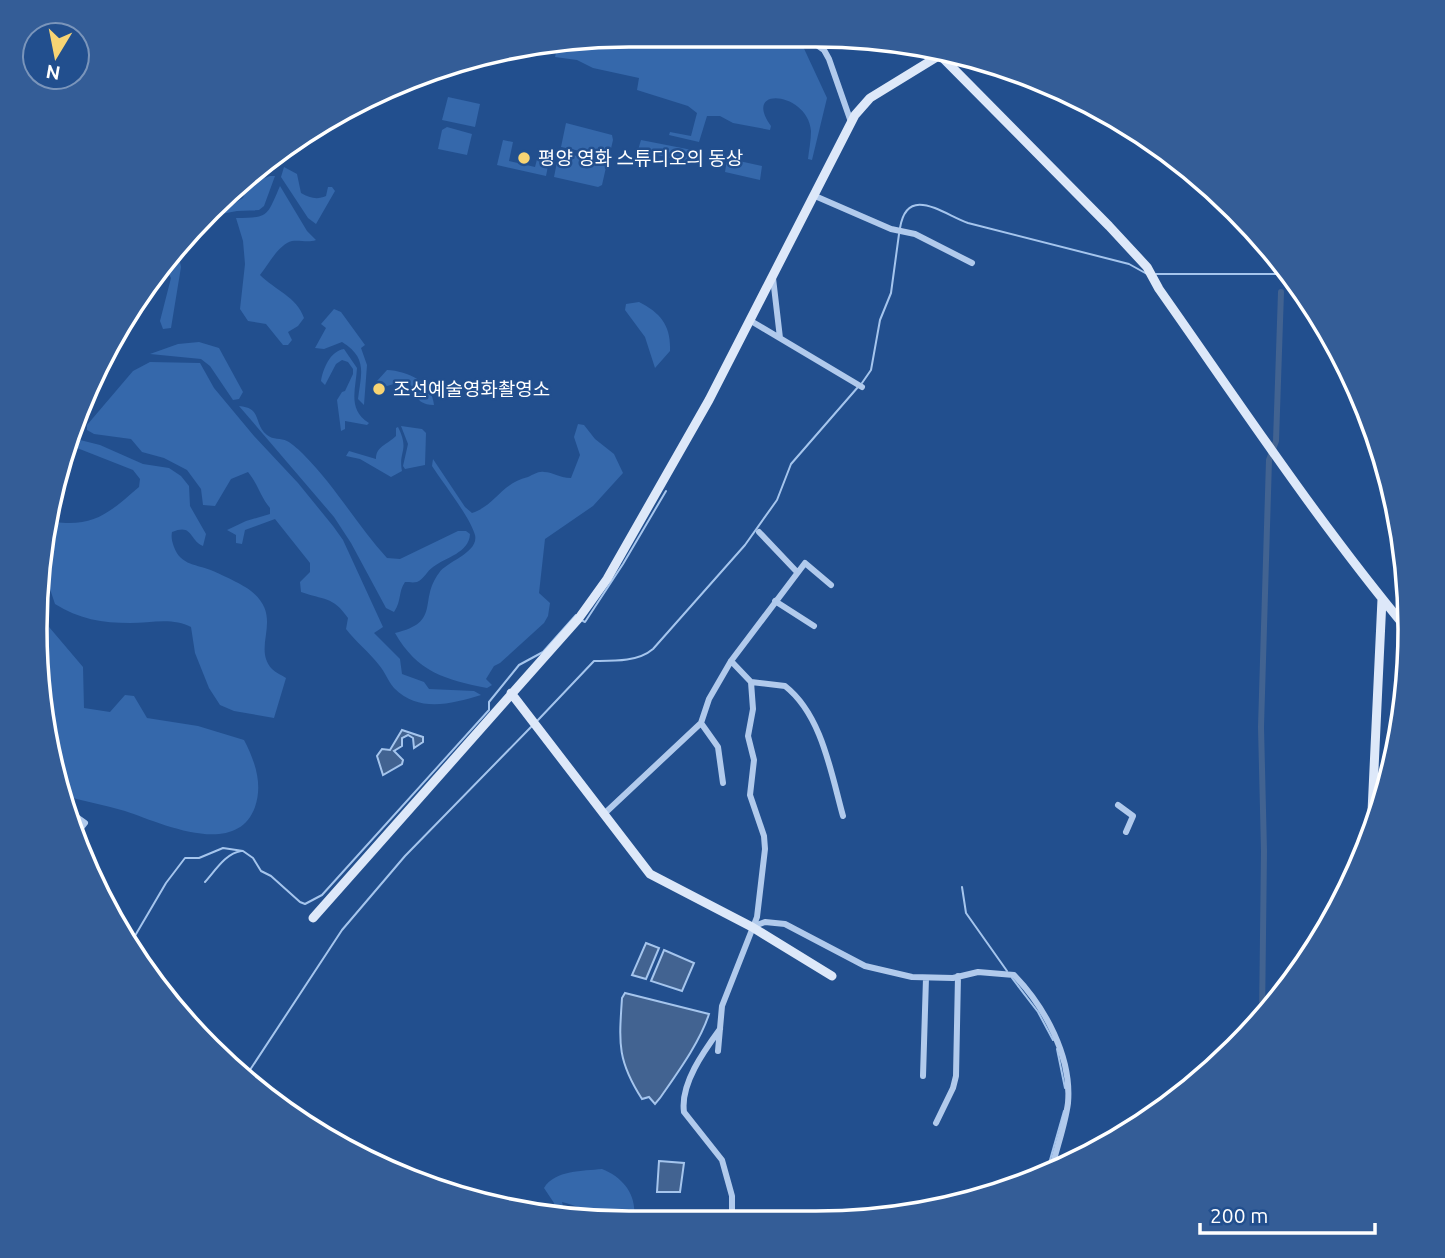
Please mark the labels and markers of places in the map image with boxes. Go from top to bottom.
place label: 평양 영화 스튜디오의 동상 [538,147,743,169]
marker: 평양 영화 스튜디오의 동상 [516,150,532,166]
place label: 조선예술영화촬영소 [393,378,550,400]
marker: 조선예술영화촬영소 [371,381,387,397]

